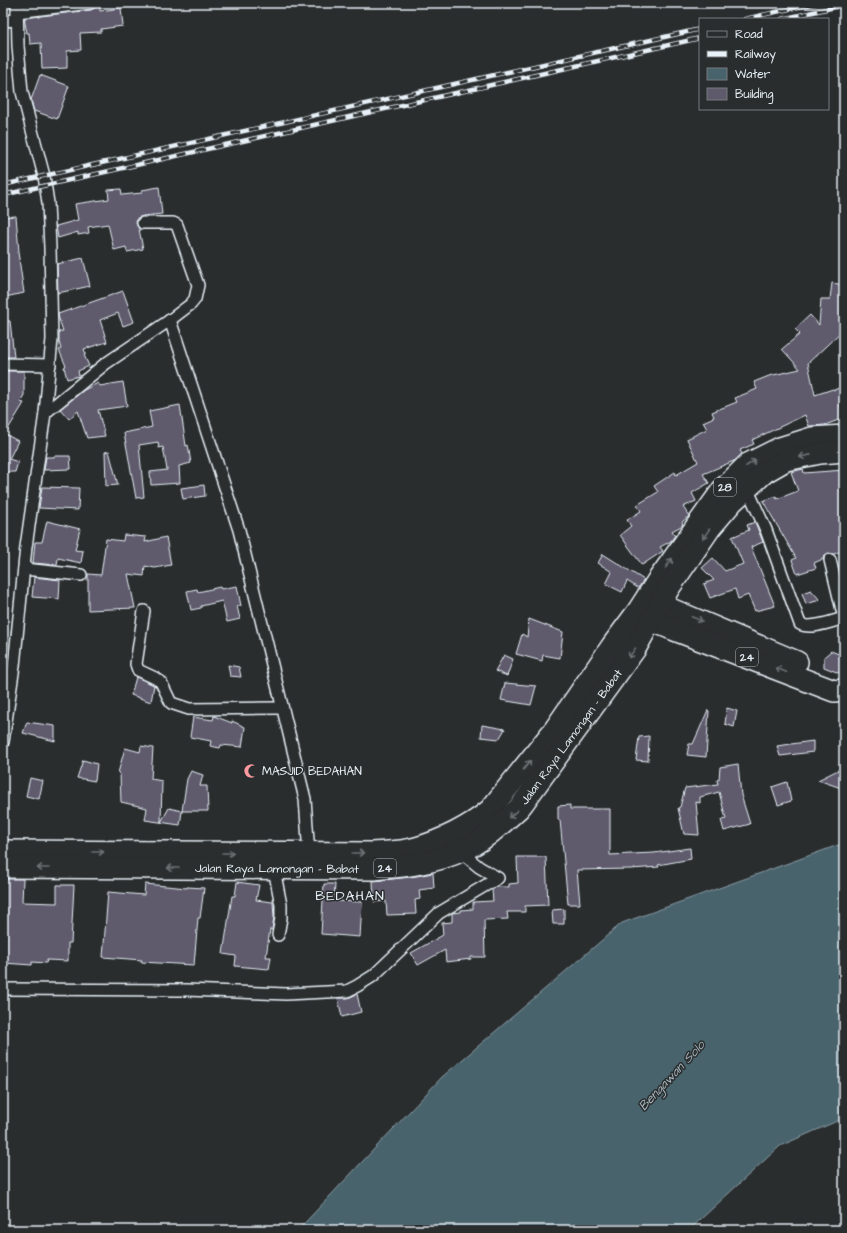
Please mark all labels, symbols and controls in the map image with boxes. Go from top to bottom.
legend [699,18,829,110]
text: Road [735,26,763,43]
text: Railway [735,46,776,64]
text: Water [735,66,771,83]
text: Building [735,86,773,104]
one-way arrow [799,452,812,460]
one-way arrow [745,459,756,467]
road number: 28 [714,478,736,496]
one-way arrow [702,528,710,539]
one-way arrow [665,558,673,569]
one-way arrow [690,616,702,624]
one-way arrow [628,648,636,659]
road number: 24 [736,648,758,666]
street label: Jalan Raya Lamongan - Babat [516,666,627,808]
one-way arrow [775,666,787,674]
one-way arrow [522,760,531,771]
mosque icon: MASJID BEDAHAN [243,763,259,779]
place label: MASJID BEDAHAN [262,763,362,780]
one-way arrow [507,809,518,818]
one-way arrow [91,848,104,856]
one-way arrow [221,849,234,857]
one-way arrow [351,850,364,857]
road number: 24 [374,859,396,877]
street label: Jalan Raya Lamongan - Babat [195,860,359,879]
one-way arrow [37,864,50,872]
one-way arrow [167,864,180,872]
district label: BEDAHAN [315,886,385,906]
water label: Bengawan Solo [634,1035,711,1115]

